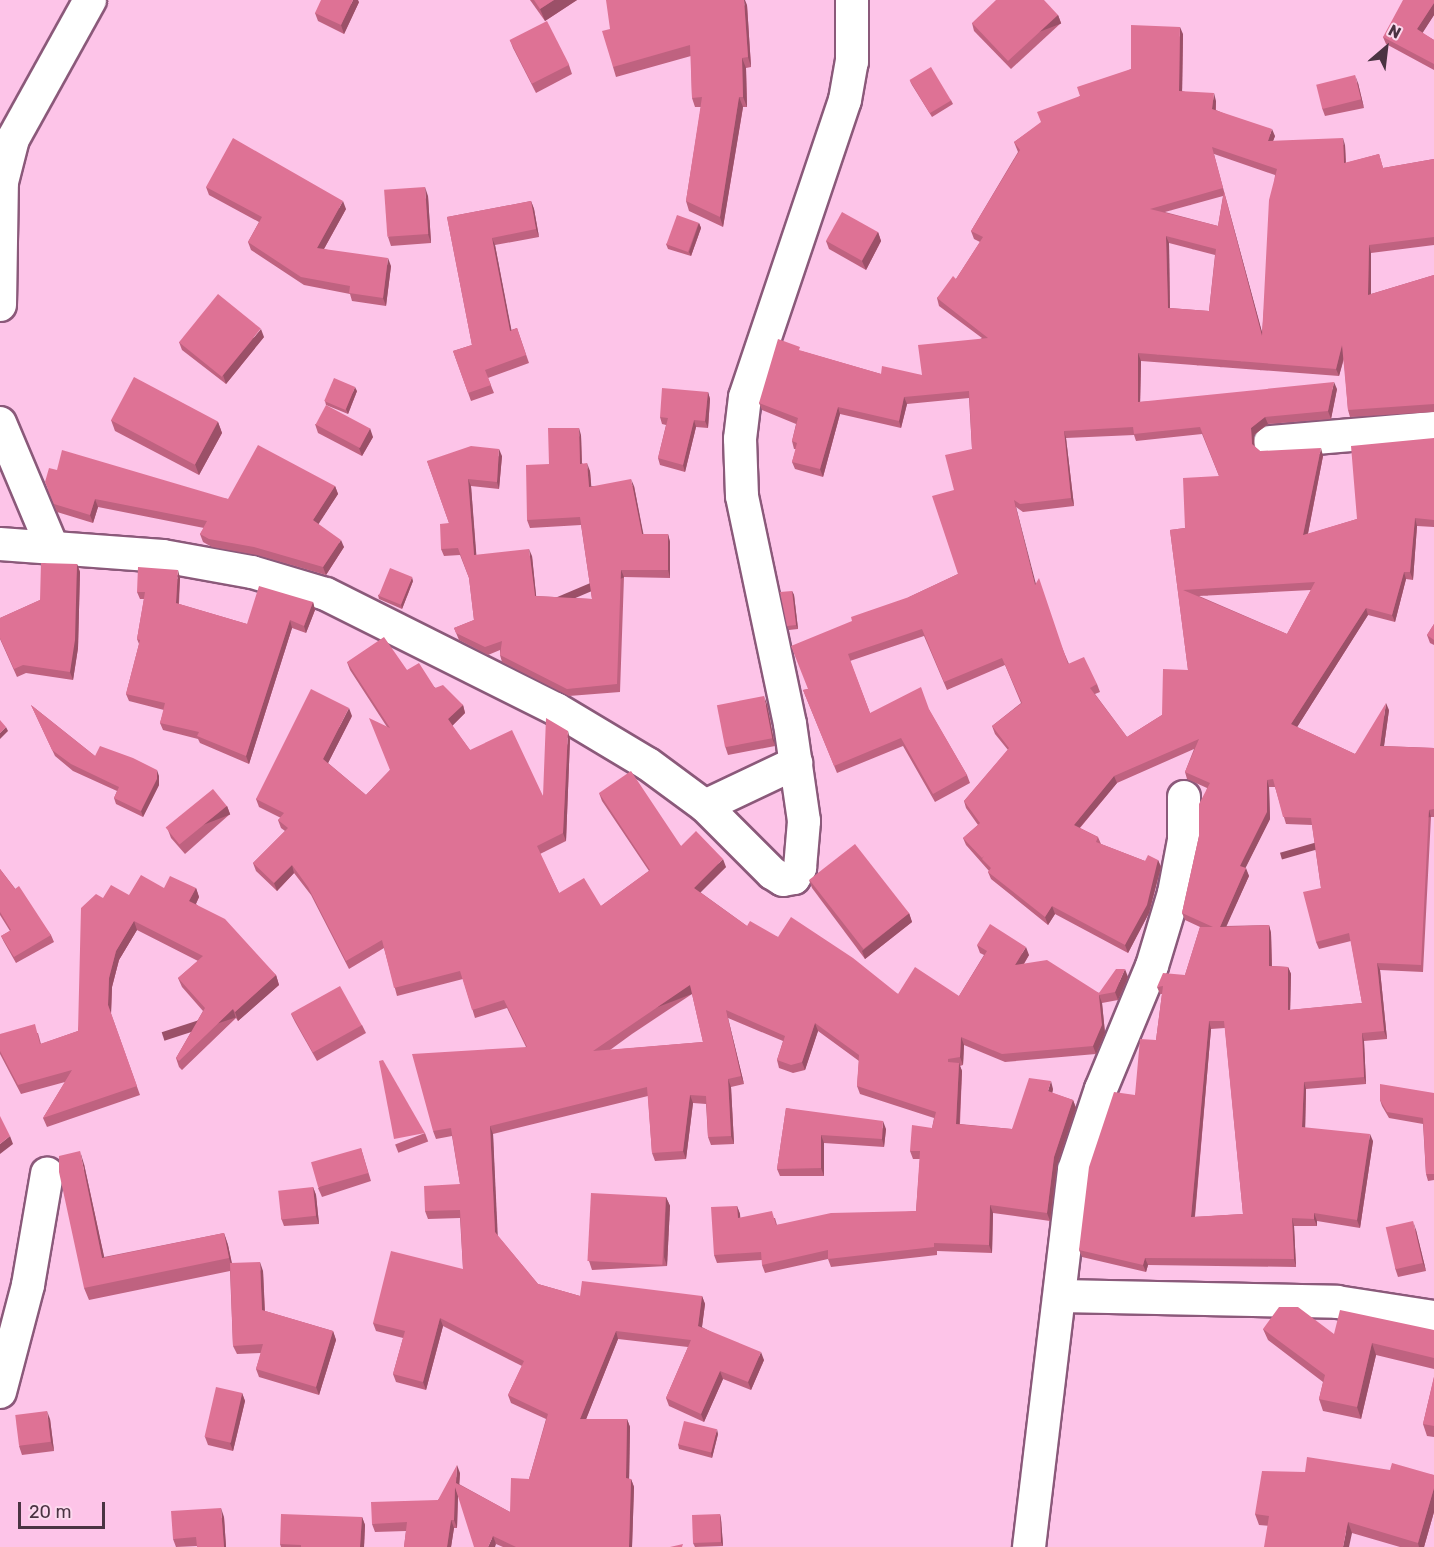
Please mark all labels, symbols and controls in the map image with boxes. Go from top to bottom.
north arrow [1356,18,1416,78]
text: N [1385,21,1404,43]
scale bar [21,1490,108,1528]
text: 20 m [29,1501,71,1523]

